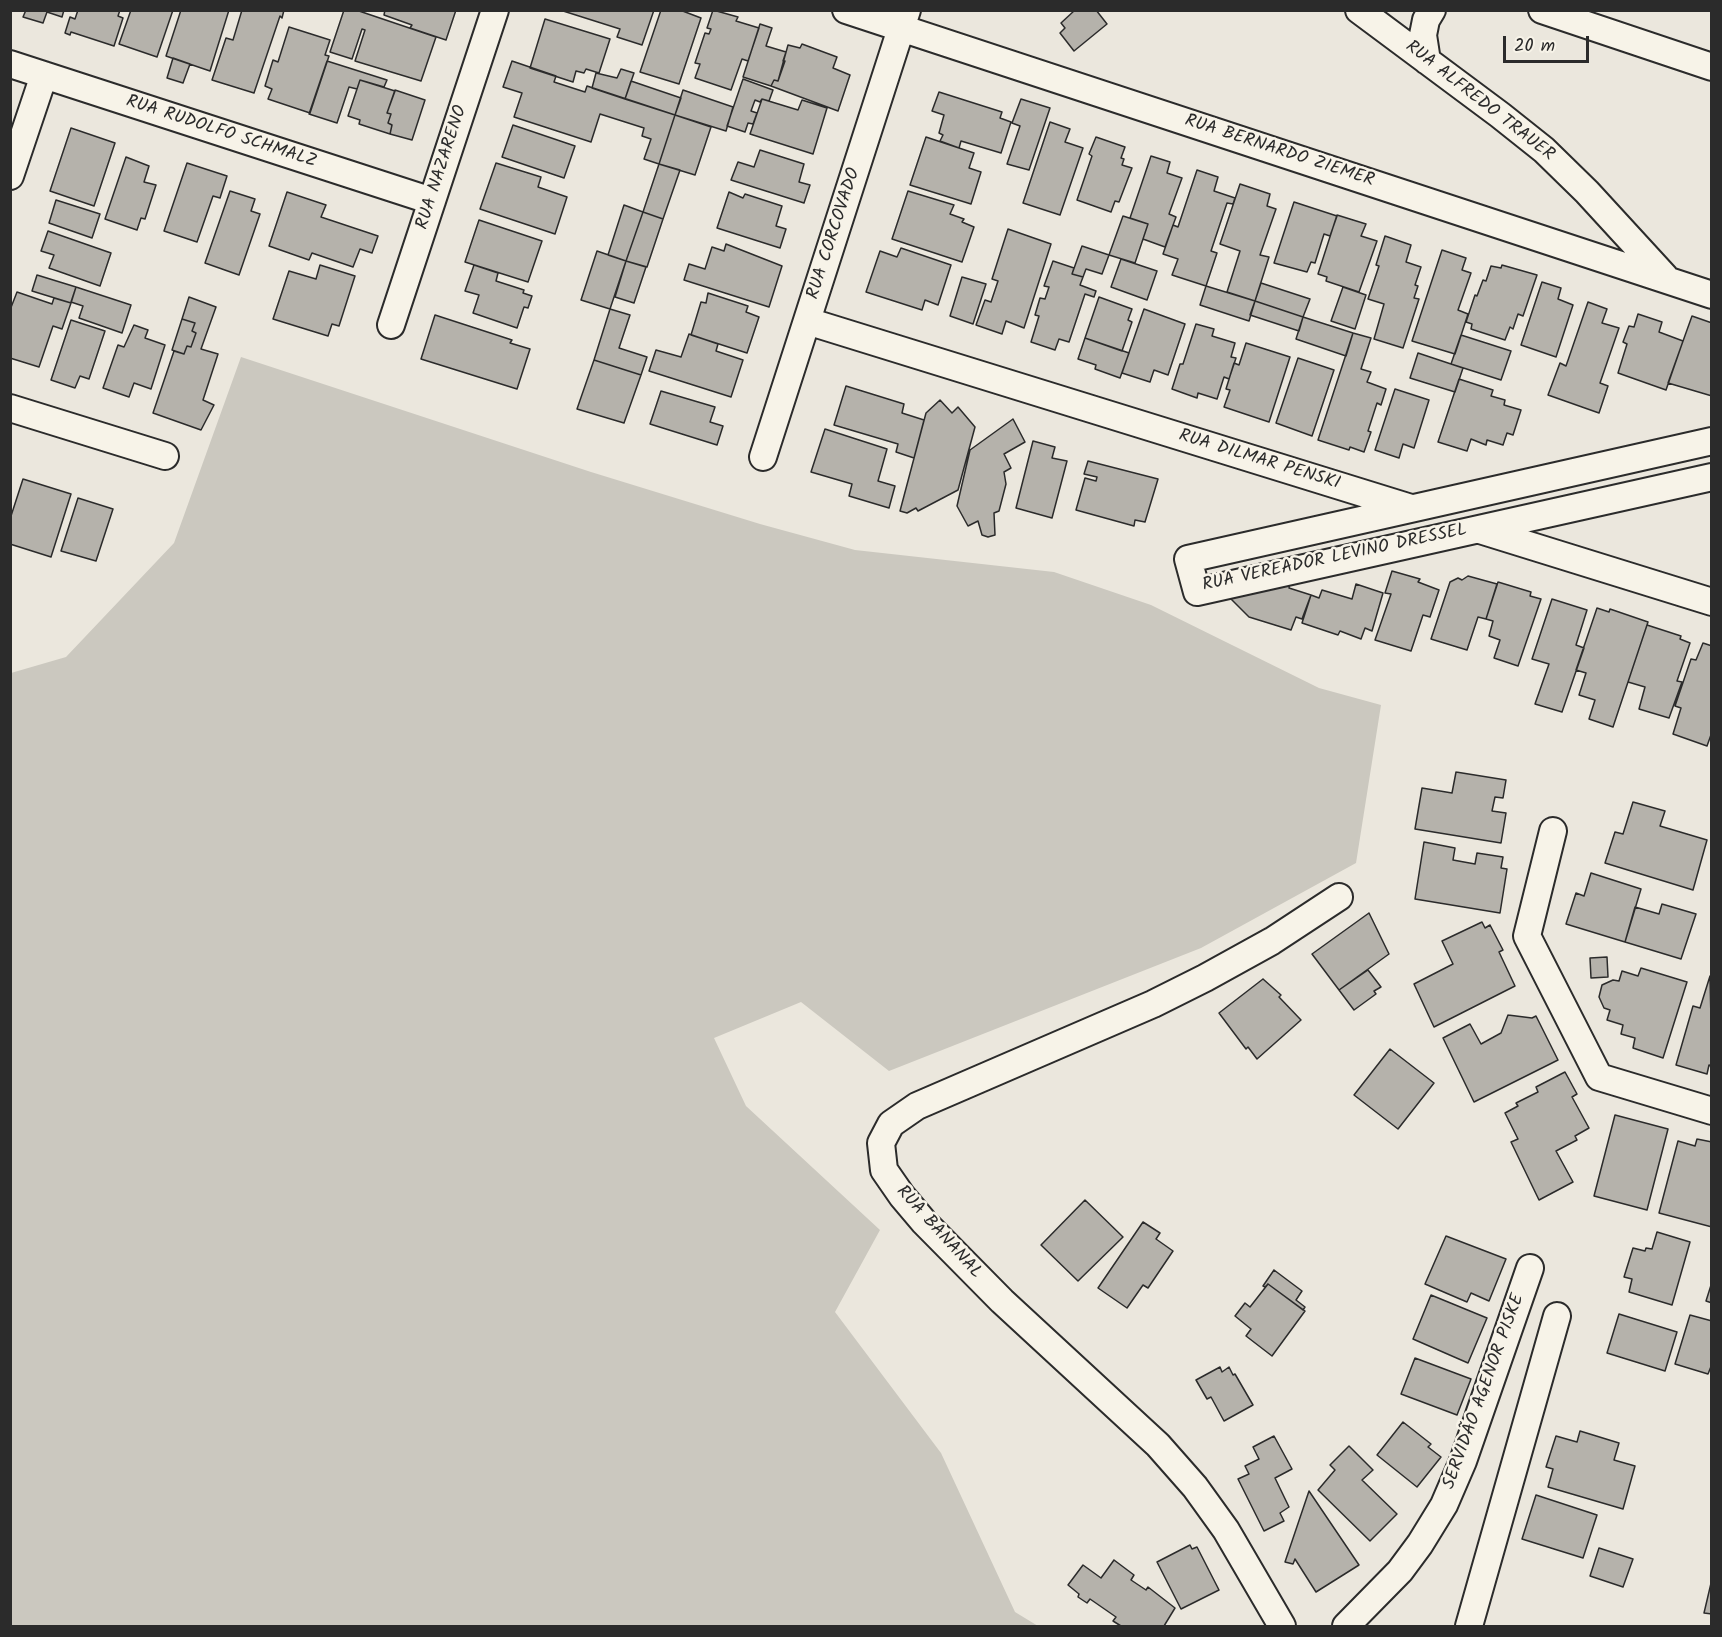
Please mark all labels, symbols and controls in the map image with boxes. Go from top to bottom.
scale bar [1506,24,1592,62]
text: 20 m [1514,32,1555,61]
street label: RUA ALFREDO TRAUER [1400,37,1558,167]
street label: RUA RUDOLFO SCHMALZ [123,92,319,174]
street label: RUA NAZARENO [413,103,473,233]
street label: RUA BERNARDO ZIEMER [1182,111,1376,193]
street label: RUA CORCOVADO [804,166,866,302]
street label: RUA DILMAR PENSKI [1176,426,1342,496]
street label: RUA VEREADOR LEVINO DRESSEL [1201,520,1469,598]
street label: RUA BANANAL [891,1182,985,1284]
street label: SERVIDÃO AGENOR PISKE [1440,1291,1530,1493]

